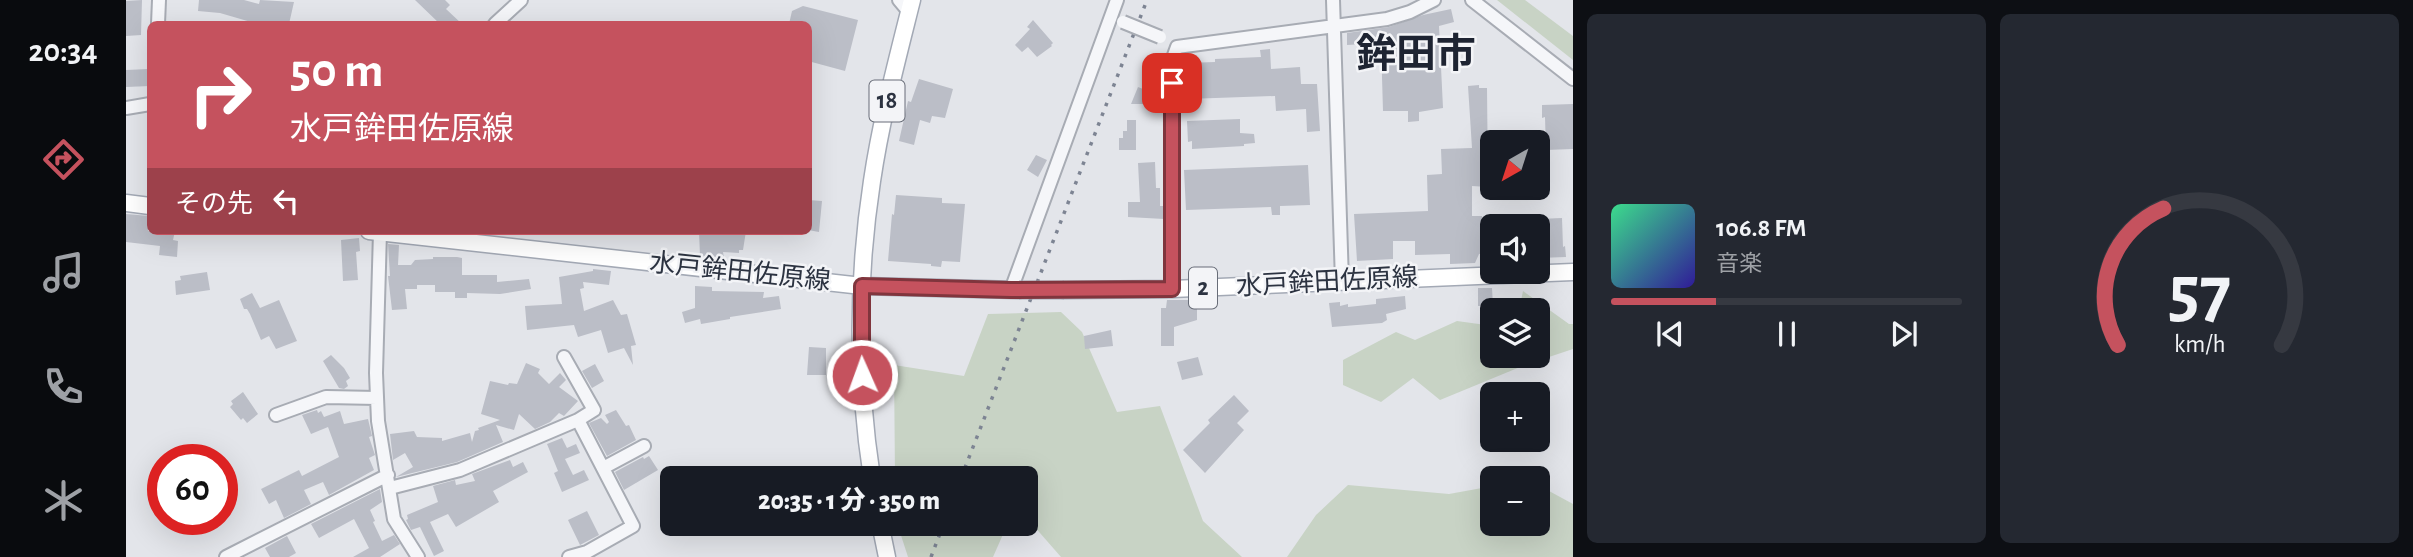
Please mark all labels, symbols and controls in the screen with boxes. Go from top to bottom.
district label: 鉾田市 [1356,32,1476,75]
text: 20:34 [29,35,97,67]
text: 50 m [290,47,384,96]
icon: right [175,49,266,140]
pin [1142,53,1202,113]
icon: arrive [1153,64,1191,102]
road number: 18 [870,80,904,122]
text: 水戸鉾田佐原線 [290,113,514,145]
north arrow [1480,130,1550,200]
map controls [1480,130,1550,536]
icon: directions [39,135,88,184]
icon: left [267,182,305,220]
text: その先 [175,191,253,217]
button: sound [1480,214,1550,284]
text: 106.8 FM [1716,215,1806,241]
icon: music [39,248,88,297]
street label: 水戸鉾田佐原線 [648,248,832,294]
text: 音楽 [1716,253,1762,276]
text: 57 [2168,257,2231,330]
street label: 水戸鉾田佐原線 [1235,262,1419,300]
road number: 2 [1189,268,1217,309]
button: layers [1480,298,1550,368]
icon: previous [1651,315,1689,353]
icon: pause [1768,315,1806,353]
icon: next [1885,315,1923,353]
text: km/h [2174,331,2225,356]
position arrow [825,338,899,412]
icon: phone [39,362,88,411]
button: + [1480,382,1550,452]
speed limit sign: 60 [147,444,238,535]
button: − [1480,466,1550,536]
icon: climate [39,476,88,525]
text: 20:35 · 1 分 · 350 m [758,488,940,514]

